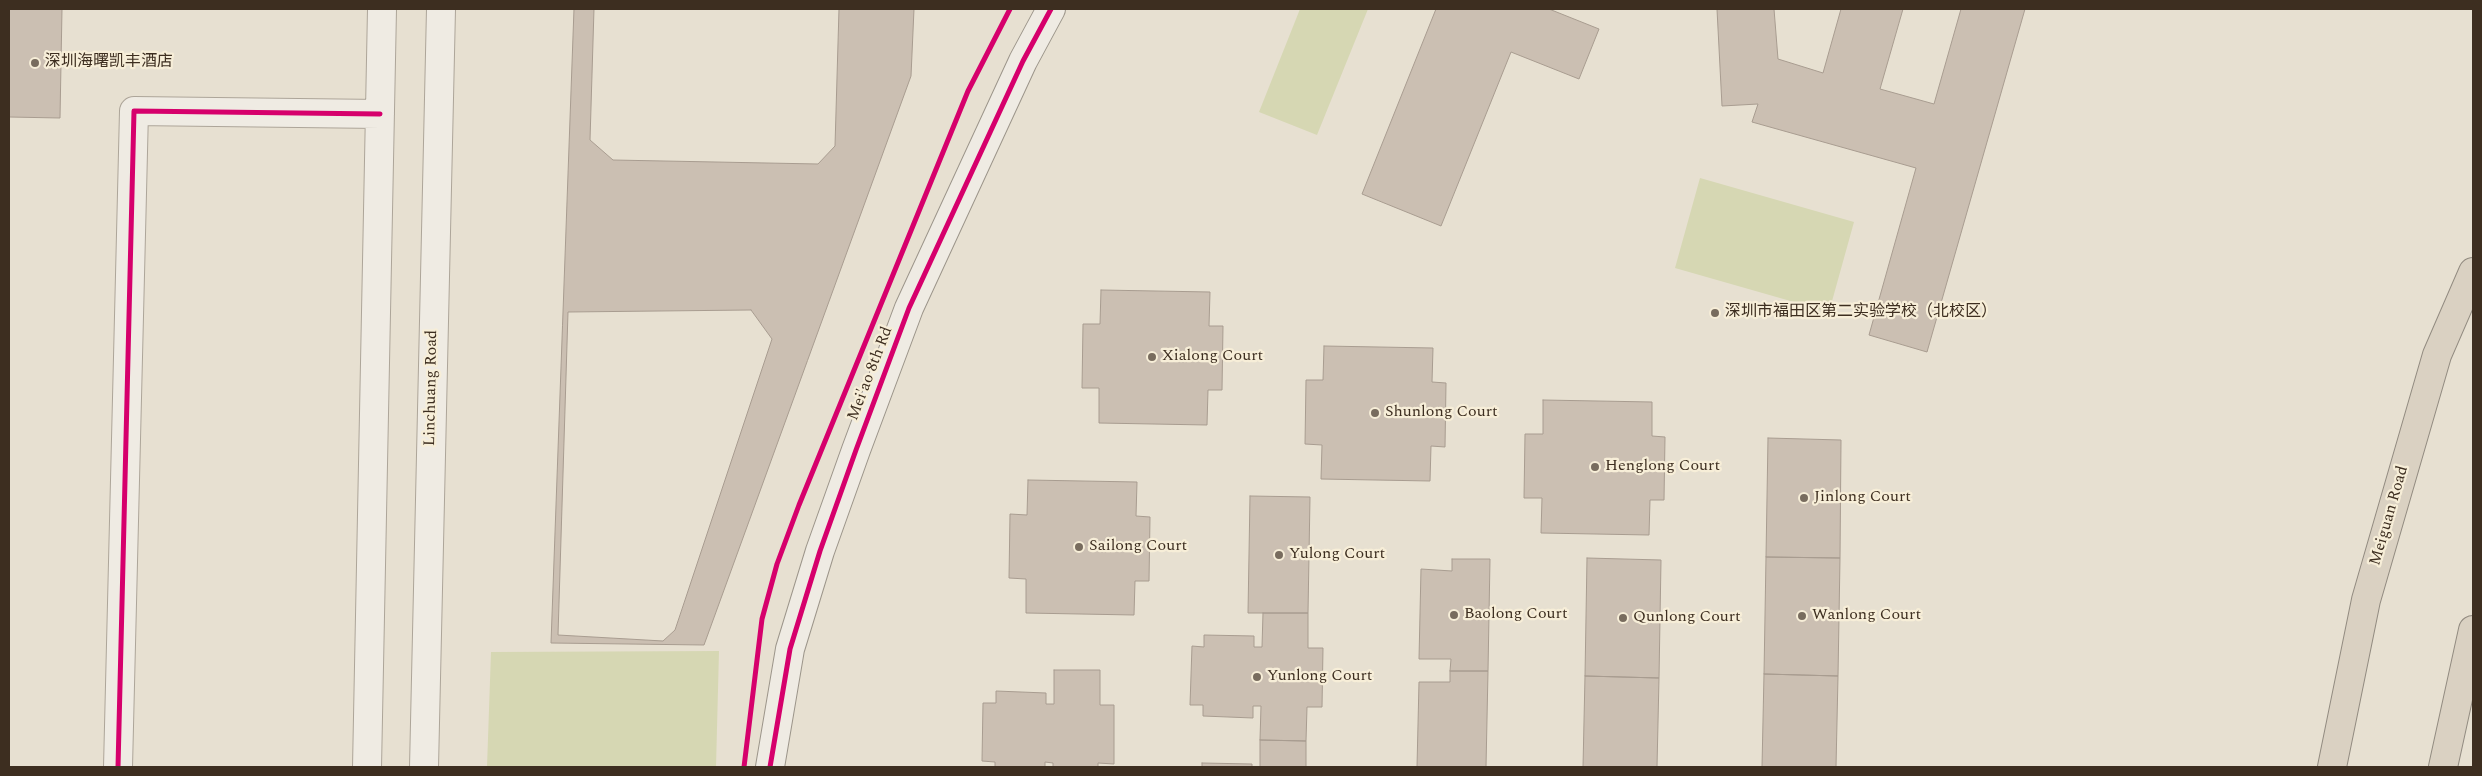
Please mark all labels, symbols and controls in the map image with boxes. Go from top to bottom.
place label: 深圳海曙凯丰酒店 [45,53,173,73]
marker: 深圳海曙凯丰酒店 [29,57,41,69]
place label: 深圳市福田区第二实验学校（北校区） [1725,303,1997,323]
marker: 深圳市福田区第二实验学校（北校区） [1709,307,1721,319]
street label: Mei'ao 8th Rd [844,324,898,424]
street label: Linchuang Road [421,330,443,446]
place label: Xialong Court [1162,347,1263,367]
marker: Xialong Court [1146,351,1158,363]
place label: Shunlong Court [1385,403,1498,423]
marker: Shunlong Court [1369,407,1381,419]
place label: Henglong Court [1605,457,1720,477]
marker: Henglong Court [1589,461,1601,473]
street label: Meiguan Road [2367,464,2413,568]
place label: Jinlong Court [1814,488,1911,508]
marker: Jinlong Court [1798,492,1810,504]
place label: Sailong Court [1089,537,1187,557]
marker: Sailong Court [1073,541,1085,553]
place label: Yulong Court [1289,545,1385,565]
marker: Yulong Court [1273,549,1285,561]
place label: Baolong Court [1464,605,1568,625]
place label: Wanlong Court [1812,606,1921,626]
place label: Qunlong Court [1633,608,1741,628]
marker: Baolong Court [1448,609,1460,621]
marker: Wanlong Court [1796,610,1808,622]
marker: Qunlong Court [1617,612,1629,624]
place label: Yunlong Court [1267,667,1373,687]
marker: Yunlong Court [1251,671,1263,683]

